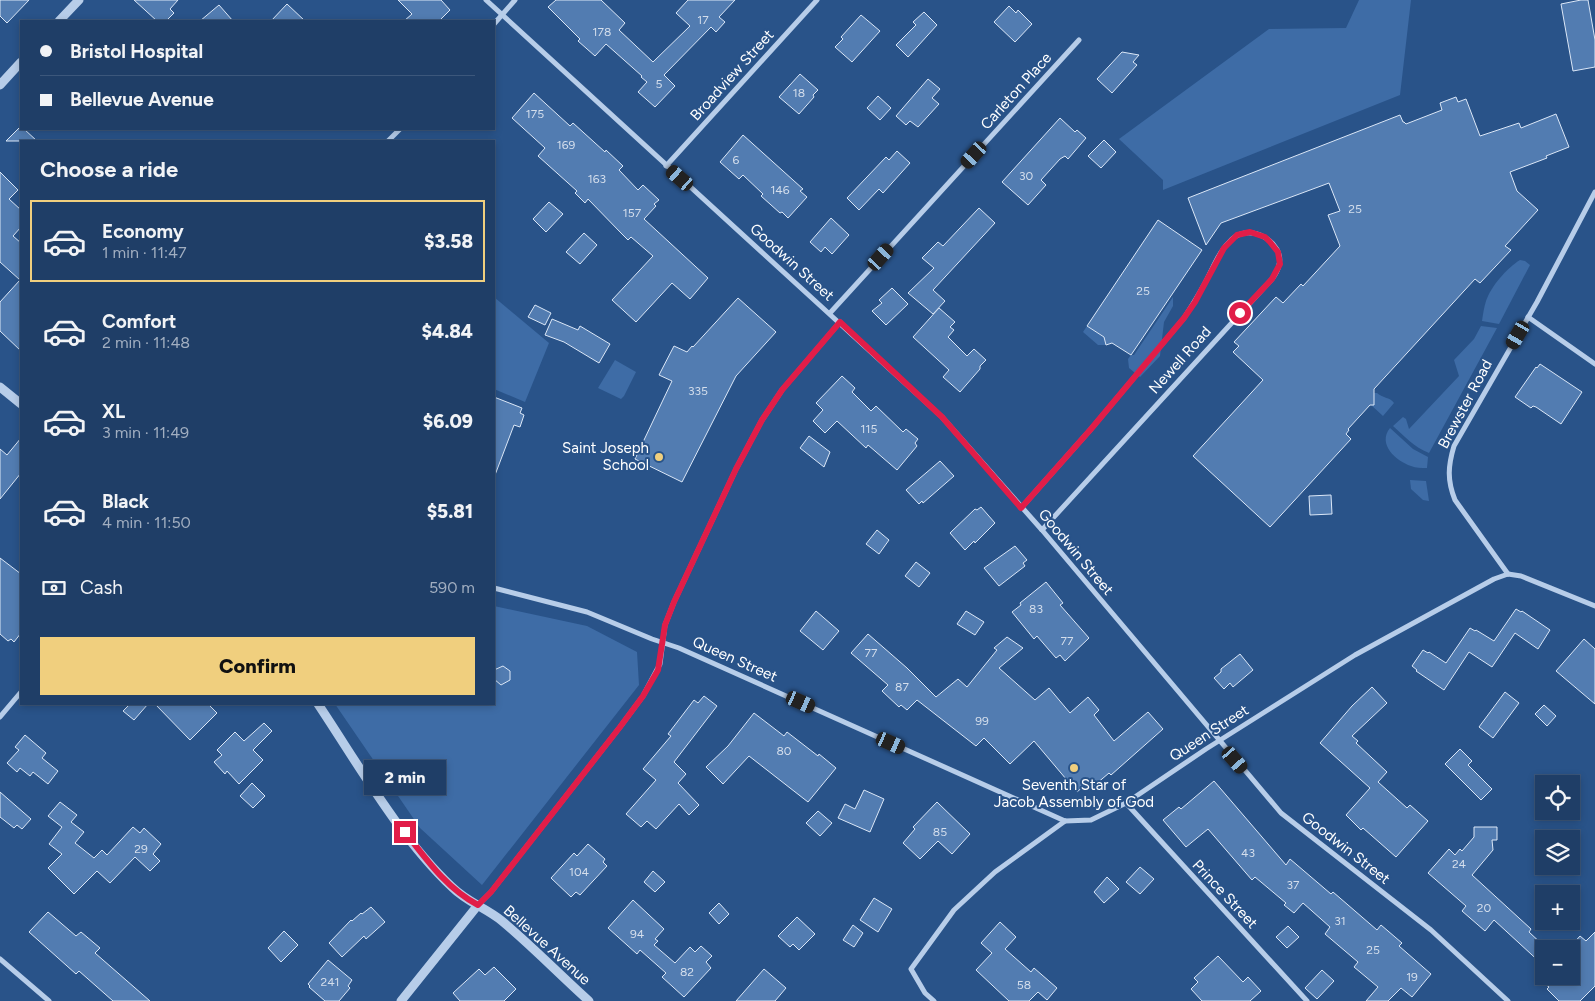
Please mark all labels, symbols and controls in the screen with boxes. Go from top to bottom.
house number: 17 [697,13,709,27]
house number: 178 [593,25,611,39]
street label: Broadview Street [686,26,778,124]
text: Bristol Hospital [70,40,203,63]
street label: Carleton Place [977,49,1055,133]
house number: 5 [656,77,663,91]
house number: 18 [793,86,805,100]
text: Bellevue Avenue [70,88,214,111]
house number: 175 [526,107,544,121]
house number: 169 [557,138,575,152]
car [958,139,989,171]
house number: 6 [733,153,740,167]
text: Choose a ride [40,156,178,183]
car [663,162,696,194]
house number: 30 [1019,169,1033,183]
house number: 163 [588,172,606,186]
house number: 146 [770,183,790,197]
house number: 25 [1348,202,1362,216]
house number: 157 [623,206,642,220]
icon: car [42,219,87,264]
text: Economy [102,220,184,243]
street label: Goodwin Street [746,220,838,305]
text: $3.58 [424,230,473,253]
car [865,241,896,273]
text: 1 min · 11:47 [102,243,187,262]
house number: 25 [1136,284,1150,298]
route start [1229,302,1251,324]
icon: car [42,309,87,354]
text: Comfort [102,310,177,333]
car [1504,318,1531,352]
text: $4.84 [422,320,473,343]
street label: Newell Road [1145,323,1215,397]
text: 2 min · 11:48 [102,333,190,352]
street label: Brewster Road [1434,356,1496,452]
house number: 335 [688,384,708,398]
icon: car [42,399,87,444]
text: XL [102,400,125,423]
text: $6.09 [423,410,473,433]
house number: 115 [861,422,878,436]
text: 3 min · 11:49 [102,423,189,442]
place label: Saint Joseph School [562,439,649,474]
marker: Saint Joseph School [653,451,665,463]
icon: car [42,489,87,534]
text: Black [102,490,149,513]
text: $5.81 [427,500,473,523]
street label: Goodwin Street [1035,505,1117,599]
text: 4 min · 11:50 [102,513,191,532]
icon: cash [40,574,68,602]
text: Cash [80,576,123,599]
text: 590 m [429,578,475,597]
house number: 83 [1029,602,1043,616]
street label: Queen Street [690,632,780,686]
house number: 77 [1061,634,1074,648]
button: Confirm [40,637,475,695]
house number: 77 [865,646,878,660]
house number: 87 [895,680,909,694]
car [784,689,817,715]
street label: Queen Street [1166,701,1252,765]
house number: 99 [975,714,989,728]
car [874,730,907,756]
house number: 80 [776,744,792,758]
car [1219,744,1250,776]
callout: 2 min [364,760,446,794]
marker: Seventh Star of Jacob Assembly of God [1068,762,1080,774]
text: 2 min [385,768,425,787]
map controls [1535,775,1580,985]
button: locate [1535,775,1580,820]
place label: Seventh Star of Jacob Assembly of God [994,776,1154,811]
street label: Goodwin Street [1298,808,1394,888]
route end [394,821,416,843]
house number: 85 [933,825,947,839]
button: layers [1535,830,1580,875]
house number: 29 [134,842,148,856]
house number: 43 [1241,846,1255,860]
street label: Prince Street [1189,856,1262,932]
house number: 24 [1452,857,1467,871]
house number: 104 [569,865,590,879]
house number: 37 [1287,878,1300,892]
button: + [1535,885,1580,930]
street label: Bellevue Avenue [500,901,594,989]
house number: 20 [1477,901,1492,915]
house number: 31 [1334,914,1346,928]
house number: 94 [630,927,645,941]
button: − [1535,940,1580,985]
house number: 25 [1366,943,1380,957]
house number: 82 [680,965,694,979]
house number: 19 [1406,970,1418,984]
house number: 241 [320,975,340,989]
house number: 58 [1017,978,1031,992]

